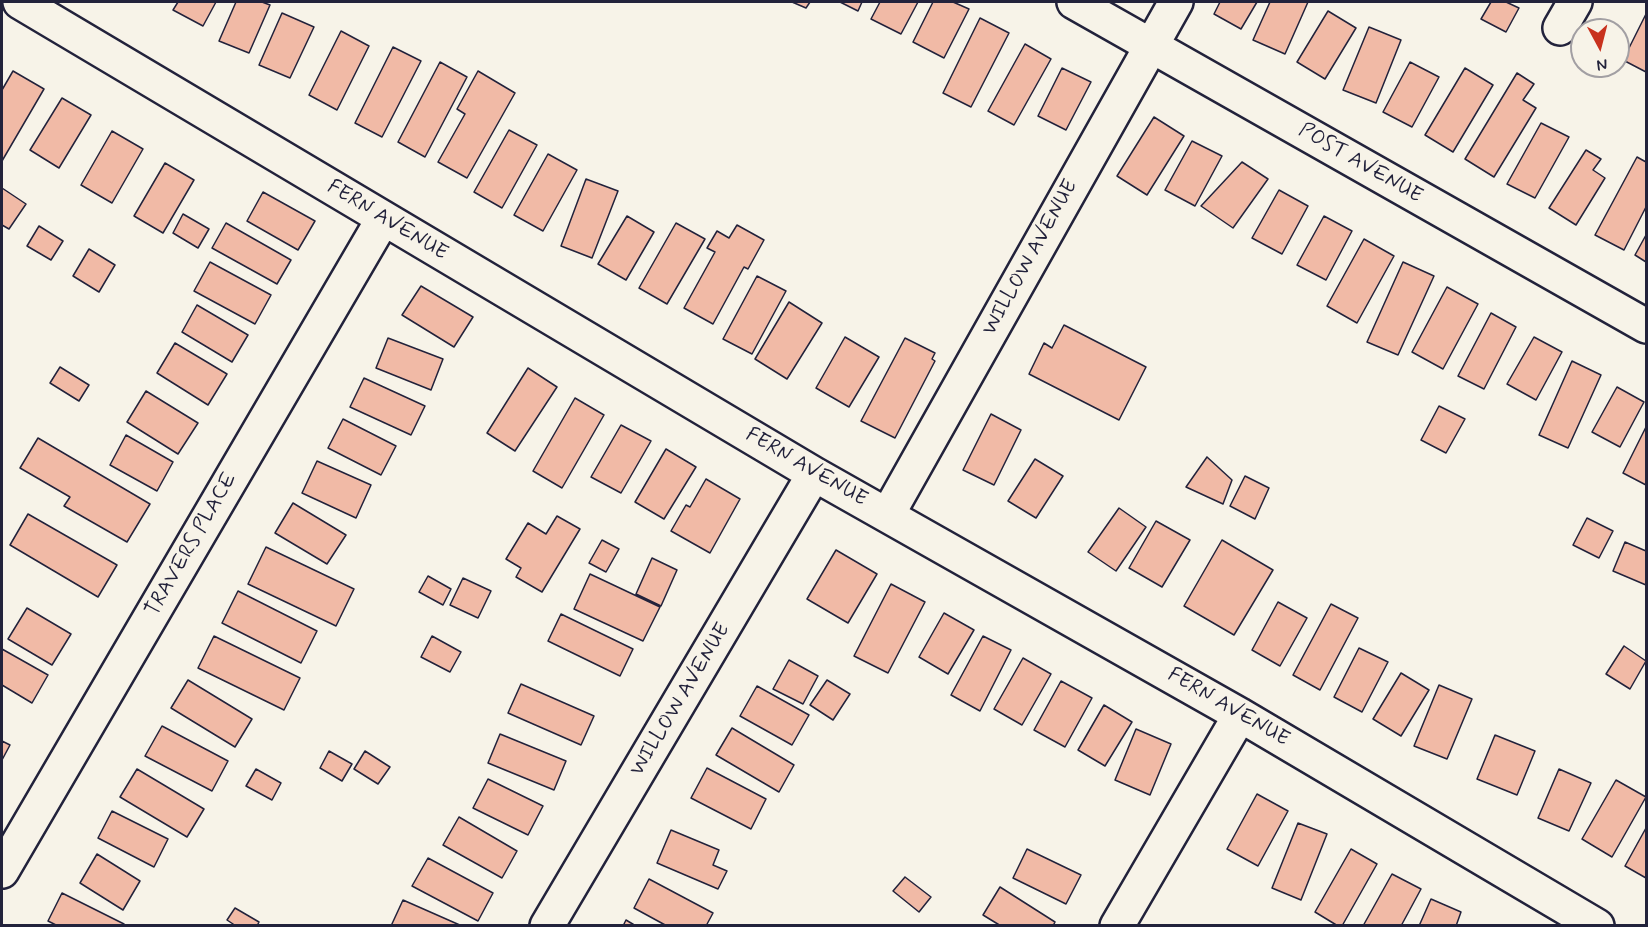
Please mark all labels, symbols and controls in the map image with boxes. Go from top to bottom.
north arrow [1570,18,1630,78]
text: N [1595,53,1609,75]
street label: POST AVENUE [1294,118,1426,210]
street label: FERN AVENUE [322,175,452,267]
street label: WILLOW AVENUE [978,176,1084,340]
street label: FERN AVENUE [741,423,871,513]
street label: TRAVERS PLACE [141,469,243,621]
street label: WILLOW AVENUE [625,619,737,781]
street label: FERN AVENUE [1163,663,1293,753]

